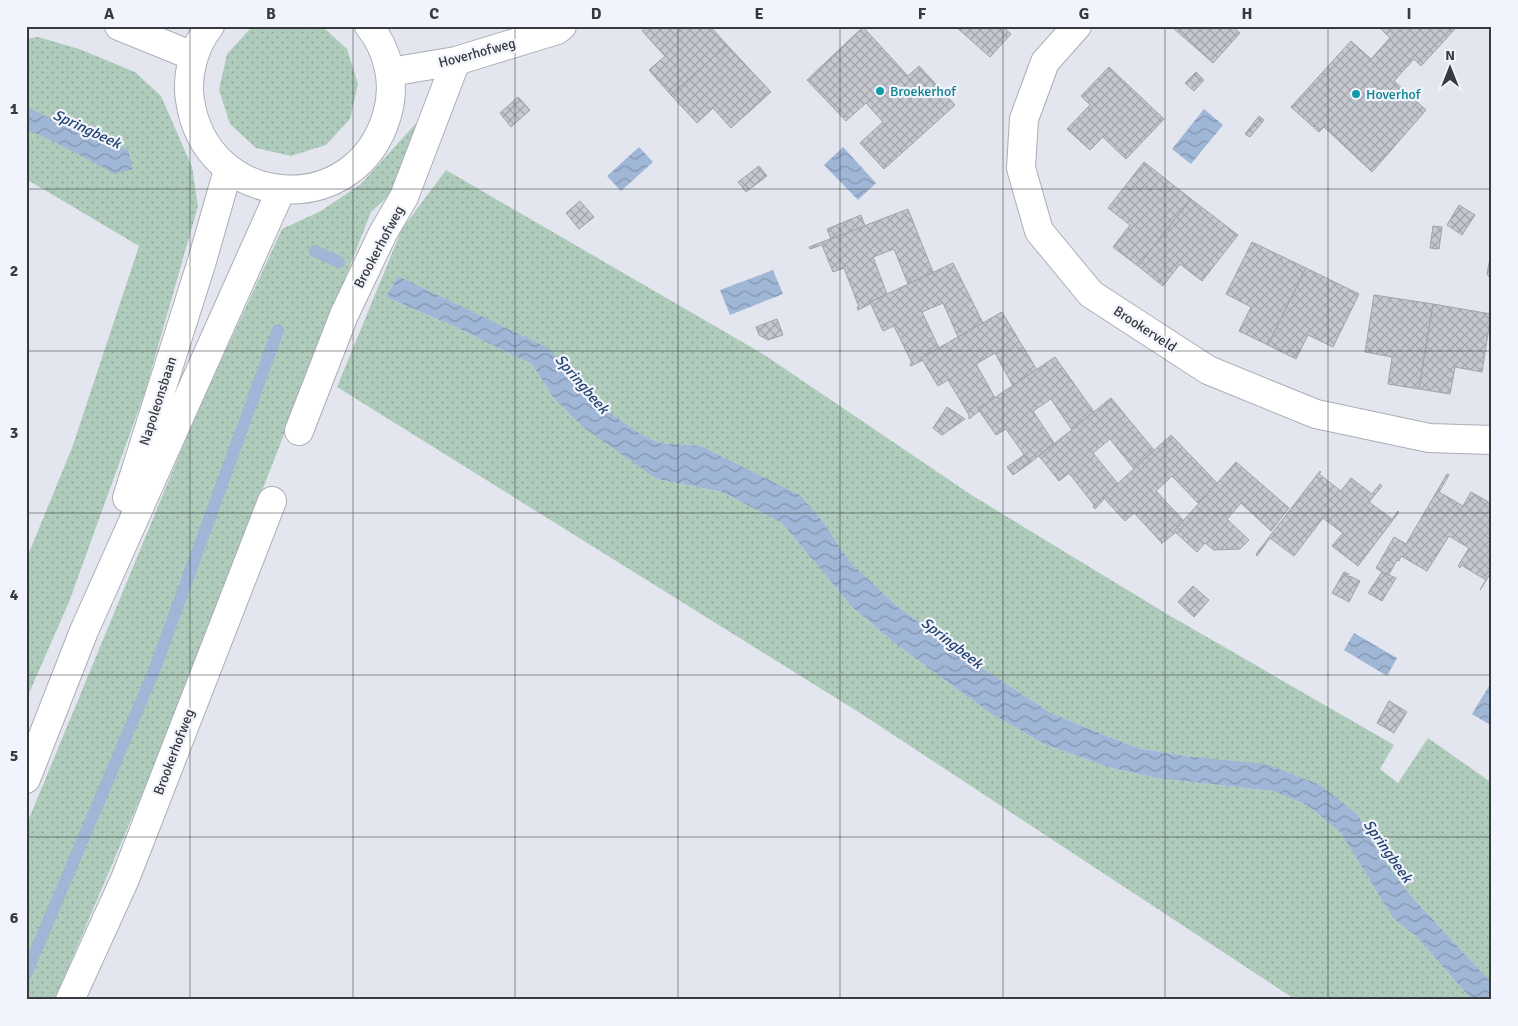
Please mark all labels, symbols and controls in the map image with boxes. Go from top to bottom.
text: A [104,4,115,24]
text: B [266,4,276,24]
text: C [429,4,439,24]
text: D [591,4,602,24]
text: E [754,4,764,24]
text: F [918,4,927,24]
text: G [1079,4,1089,24]
text: H [1242,4,1252,24]
text: I [1406,4,1412,24]
street label: Hoverhofweg [437,35,517,71]
north arrow [1426,42,1476,92]
text: N [1445,47,1455,64]
place label: Broekerhof [890,83,957,100]
marker: Broekerhof [874,85,886,97]
place label: Hoverhof [1366,86,1422,103]
marker: Hoverhof [1350,88,1362,100]
text: 1 [10,99,19,119]
water label: Springbeek [50,105,125,153]
street label: Brookerhofweg [350,203,408,291]
text: 2 [10,261,18,281]
street label: Brookerveld [1110,302,1180,356]
water label: Springbeek [551,351,614,418]
street label: Napoleonsbaan [136,354,180,448]
text: 3 [10,423,18,443]
text: 4 [10,585,19,605]
water label: Springbeek [918,614,987,673]
street label: Brookerhofweg [150,707,198,797]
text: 5 [10,746,18,766]
water label: Springbeek [1360,816,1417,887]
text: 6 [10,908,19,928]

